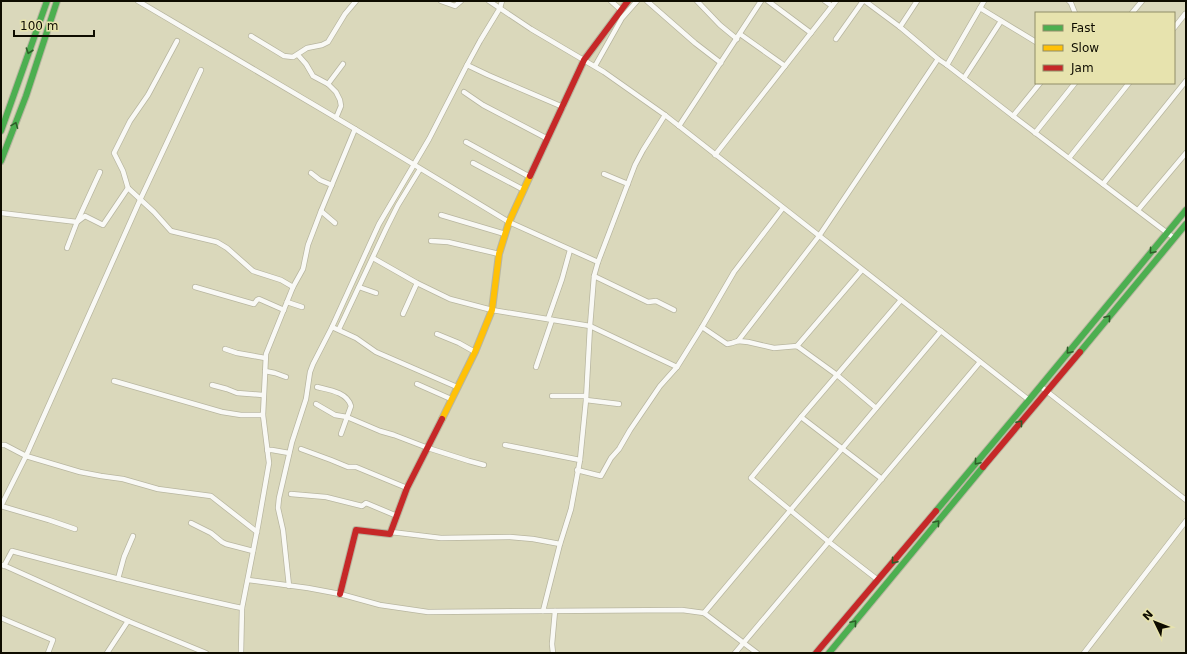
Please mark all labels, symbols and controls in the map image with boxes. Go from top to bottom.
scale bar [14,12,94,38]
legend [1035,12,1175,84]
text: 100 m [20,19,58,33]
text: Fast [1071,21,1095,35]
text: Slow [1071,41,1099,55]
one-way arrow [26,47,34,54]
text: Jam [1070,61,1094,75]
one-way arrow [10,121,18,128]
one-way arrow [1150,246,1157,253]
one-way arrow [1103,315,1110,323]
one-way arrow [1067,346,1074,353]
one-way arrow [1016,420,1023,427]
one-way arrow [975,457,982,464]
one-way arrow [933,520,940,528]
one-way arrow [891,557,898,564]
north arrow [1135,602,1175,642]
text: N [1140,608,1156,623]
one-way arrow [850,620,857,628]

